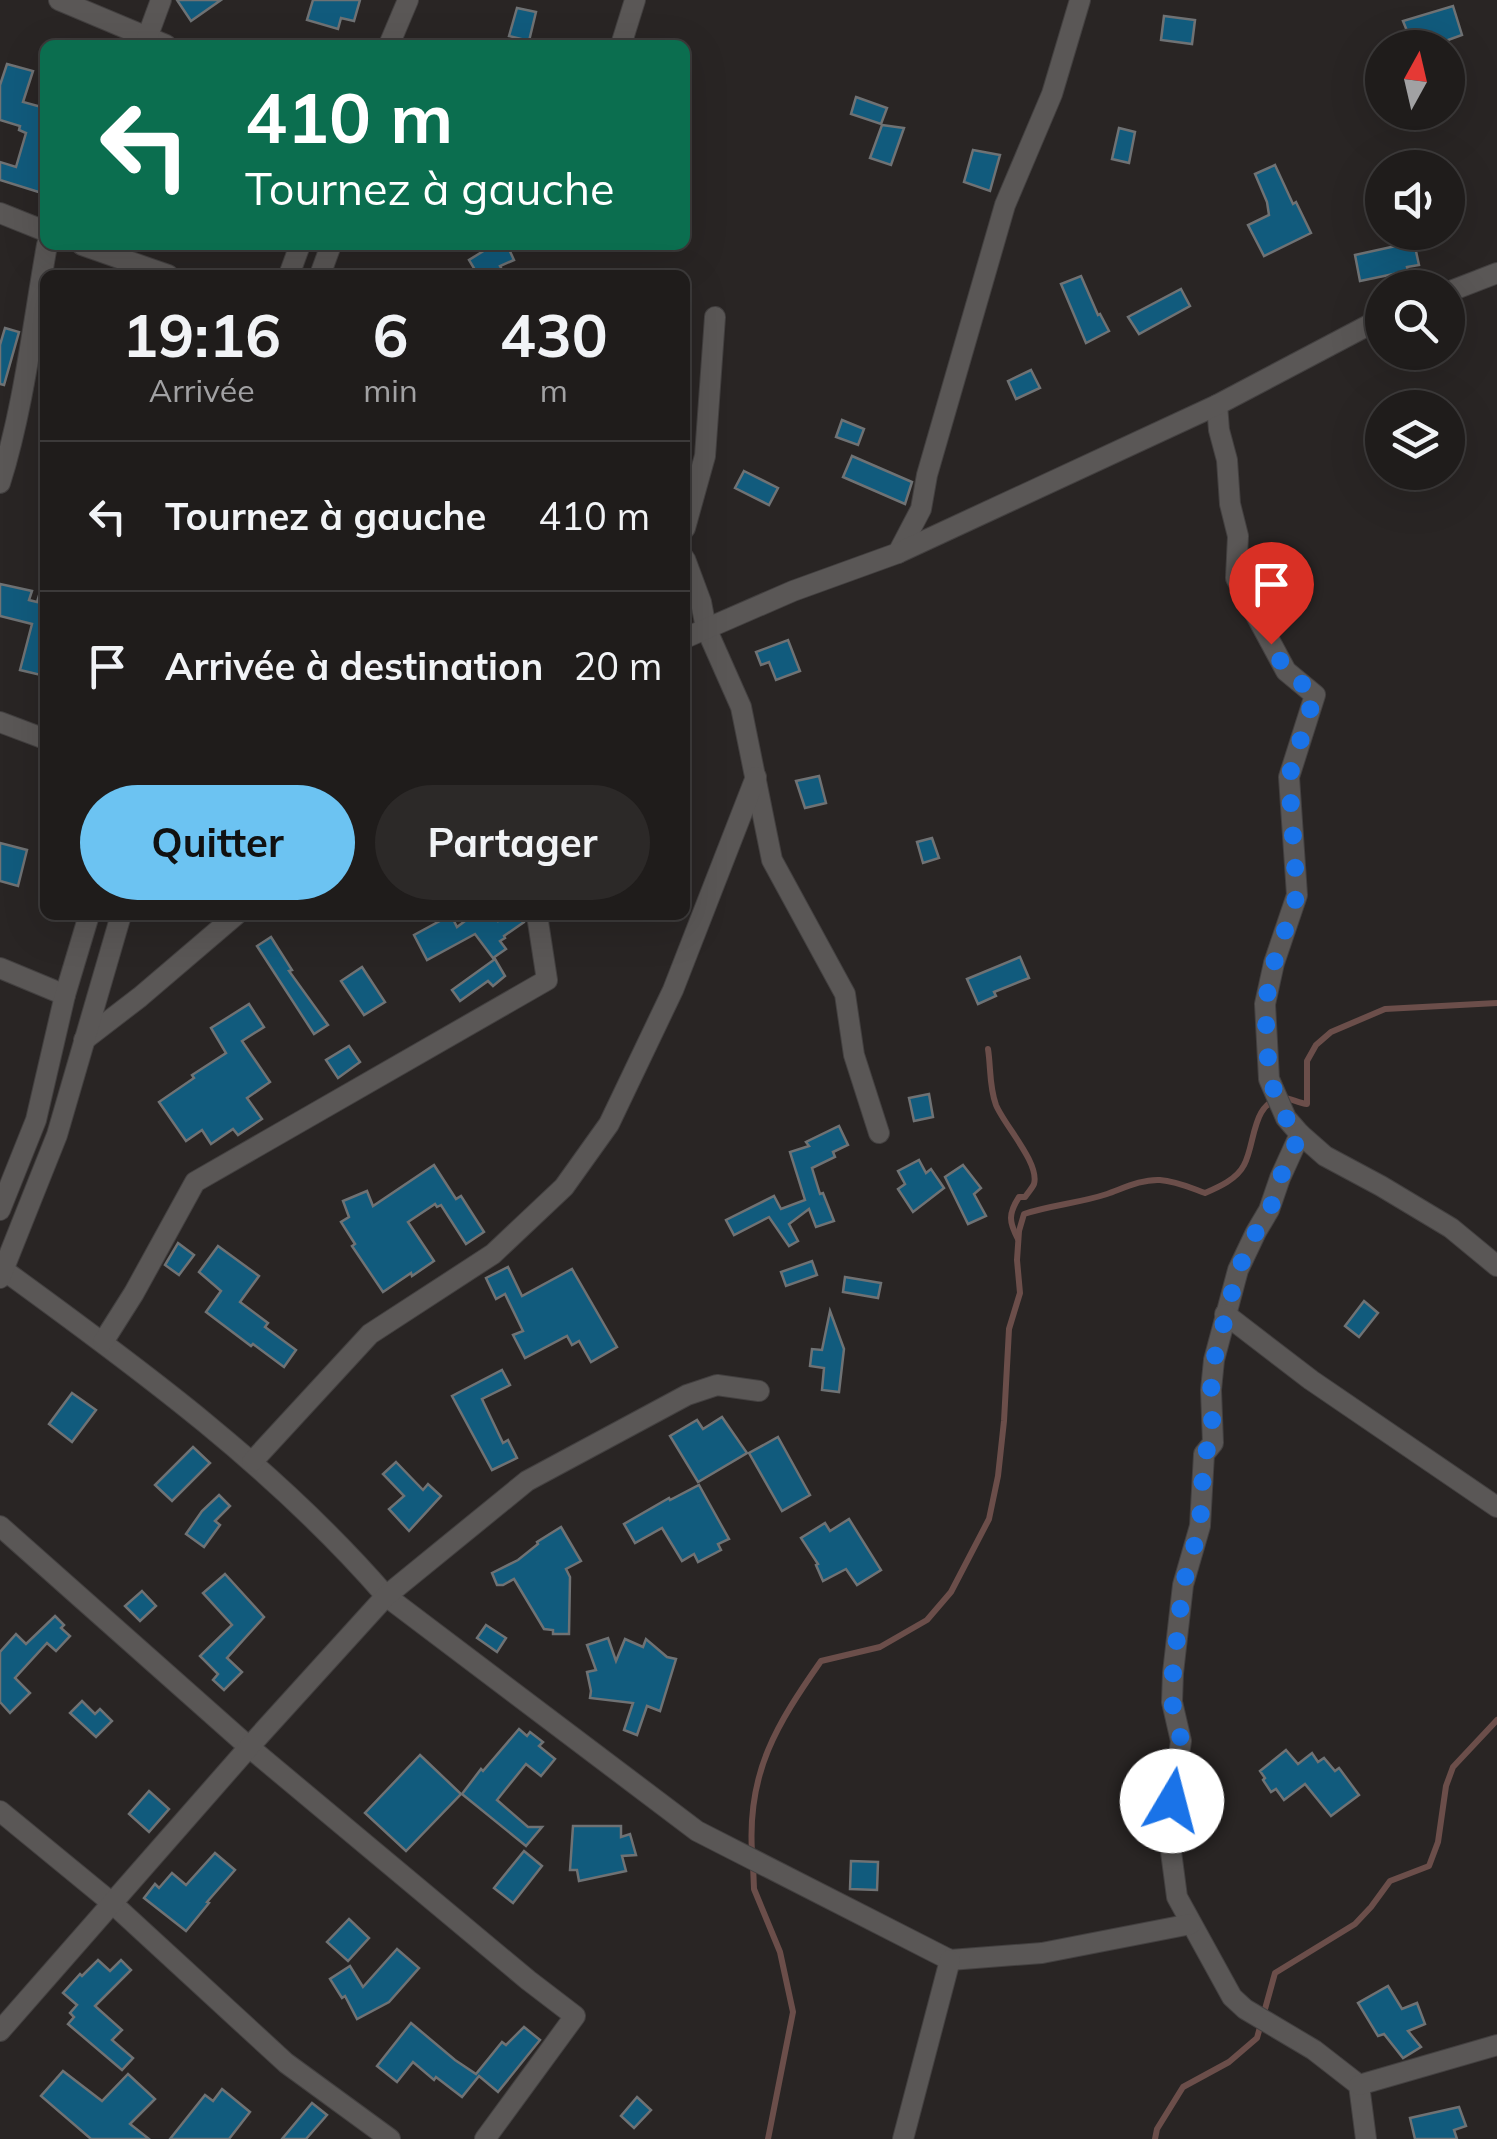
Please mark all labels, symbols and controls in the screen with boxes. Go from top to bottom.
north arrow [1365,30,1465,130]
map controls [1365,30,1465,490]
text: 410 m [245,73,453,161]
icon: left [80,80,210,210]
button: sound [1365,150,1465,250]
text: Tournez à gauche [245,160,615,216]
button: search [1365,270,1465,370]
text: 19:16 [122,297,281,372]
text: 6 [372,297,408,372]
text: 430 [500,297,608,372]
text: Arrivée [149,370,255,410]
text: min [363,370,418,410]
text: m [540,370,568,410]
button: layers [1365,390,1465,490]
icon: left [80,489,135,544]
text: Tournez à gauche [165,492,486,540]
text: 410 m [538,492,650,540]
pin [1229,542,1314,645]
icon: arrive [1244,557,1299,612]
icon: arrive [80,639,135,694]
text: Arrivée à destination [165,642,543,690]
text: 20 m [573,642,662,690]
button: Quitter [80,785,355,900]
button: Partager [375,785,650,900]
position arrow [1120,1749,1224,1853]

